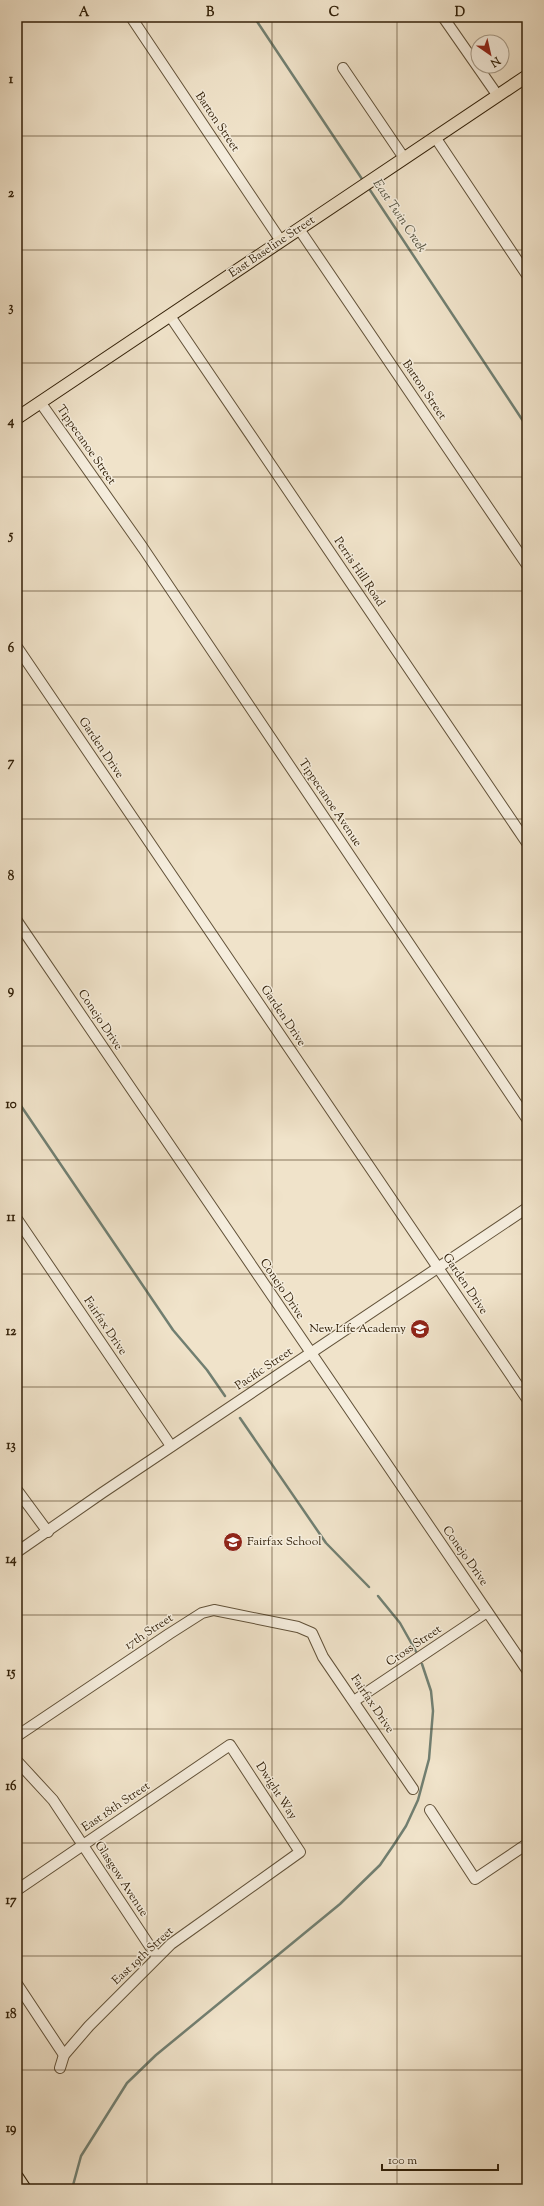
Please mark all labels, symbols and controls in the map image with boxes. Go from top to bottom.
text: A [79,4,90,22]
text: B [206,4,215,22]
text: C [329,4,339,22]
text: D [455,4,465,22]
north arrow [470,34,510,74]
text: N [487,52,504,71]
text: 1 [9,71,14,89]
street label: Barton Street [190,88,244,156]
water label: East Twin Creek [368,176,430,256]
text: 2 [8,185,15,203]
street label: East Baseline Street [225,211,319,283]
text: 3 [8,299,14,317]
street label: Barton Street [397,356,451,424]
street label: Tippecanoe Street [52,401,120,489]
text: 4 [7,413,15,431]
text: 5 [8,527,14,545]
street label: Perris Hill Road [329,534,389,611]
text: 6 [8,640,15,658]
street label: Garden Drive [74,714,128,783]
text: 7 [8,754,15,772]
street label: Tippecanoe Avenue [294,755,366,851]
text: 8 [8,868,15,886]
text: 9 [8,982,15,1000]
street label: Garden Drive [256,982,310,1051]
street label: Conejo Drive [73,986,127,1054]
text: 10 [5,1096,17,1114]
text: 11 [7,1209,16,1227]
street label: Garden Drive [438,1250,492,1319]
street label: Conejo Drive [255,1255,309,1323]
street label: Fairfax Drive [79,1293,132,1359]
school or university icon: New Life Academy [409,1318,431,1340]
place label: New Life Academy [309,1320,406,1338]
text: 12 [6,1323,17,1341]
street label: Pacific Street [231,1343,297,1395]
text: 13 [6,1437,16,1455]
street label: Conejo Drive [438,1522,493,1590]
school or university icon: Fairfax School [222,1531,244,1553]
place label: Fairfax School [247,1533,322,1551]
text: 14 [6,1551,17,1569]
street label: 17th Street [121,1610,177,1654]
street label: Cross Street [383,1621,445,1671]
text: 15 [7,1664,16,1682]
street label: Fairfax Drive [346,1671,399,1737]
street label: Dwight Way [251,1759,301,1823]
street label: East 18th Street [78,1777,154,1837]
text: 16 [6,1778,17,1796]
street label: Glasgow Avenue [90,1838,152,1921]
text: 17 [6,1892,17,1910]
street label: East 19th Street [108,1923,178,1989]
text: 18 [6,2006,17,2024]
text: 19 [6,2120,17,2138]
scale bar [382,2146,498,2172]
text: 100 m [388,2152,417,2170]

